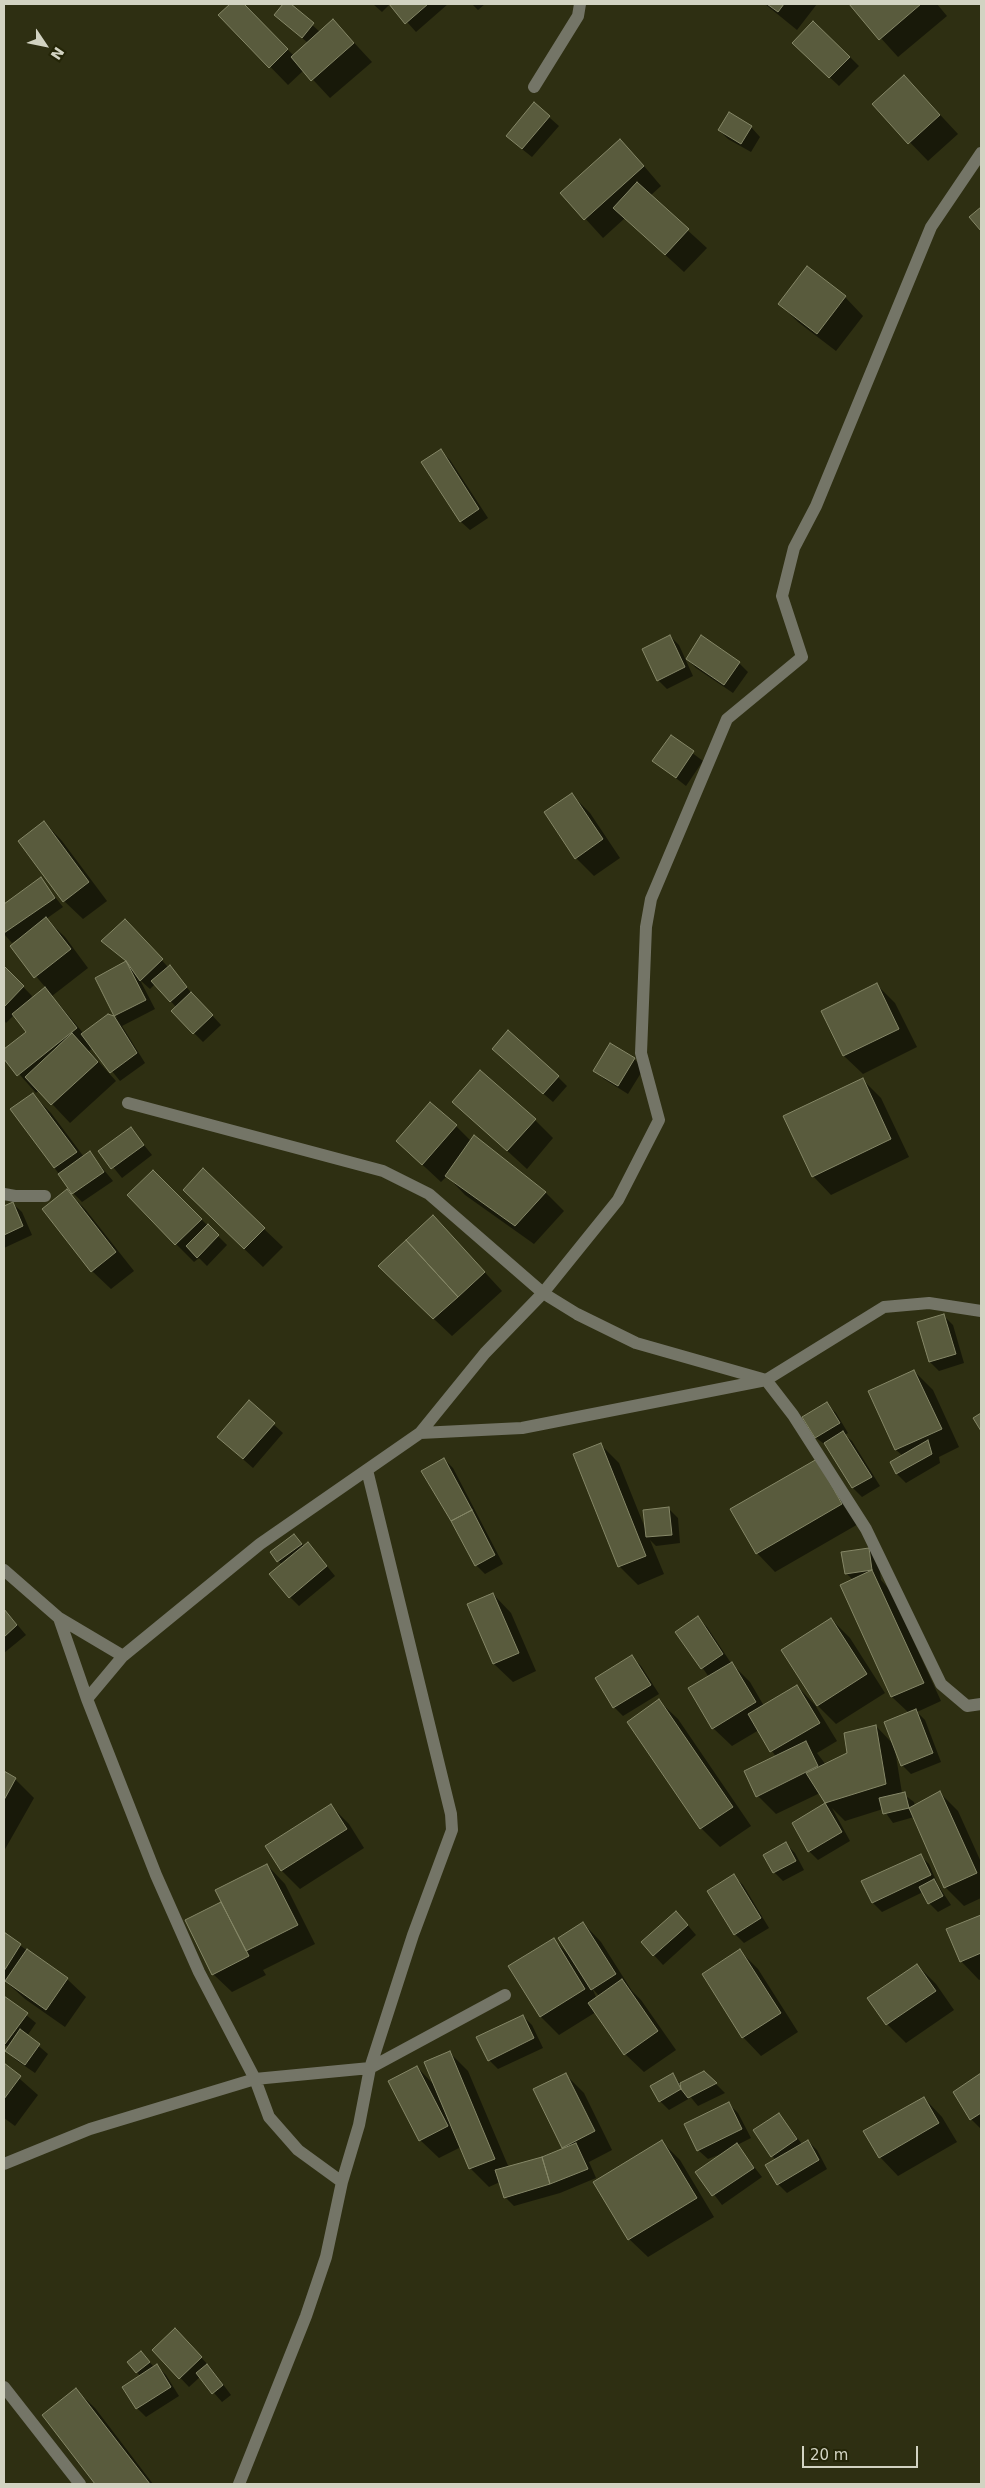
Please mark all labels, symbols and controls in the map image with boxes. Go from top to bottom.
north arrow [20,20,70,70]
text: N [48,44,67,63]
scale bar [805,2436,921,2468]
text: 20 m [810,2446,848,2464]

